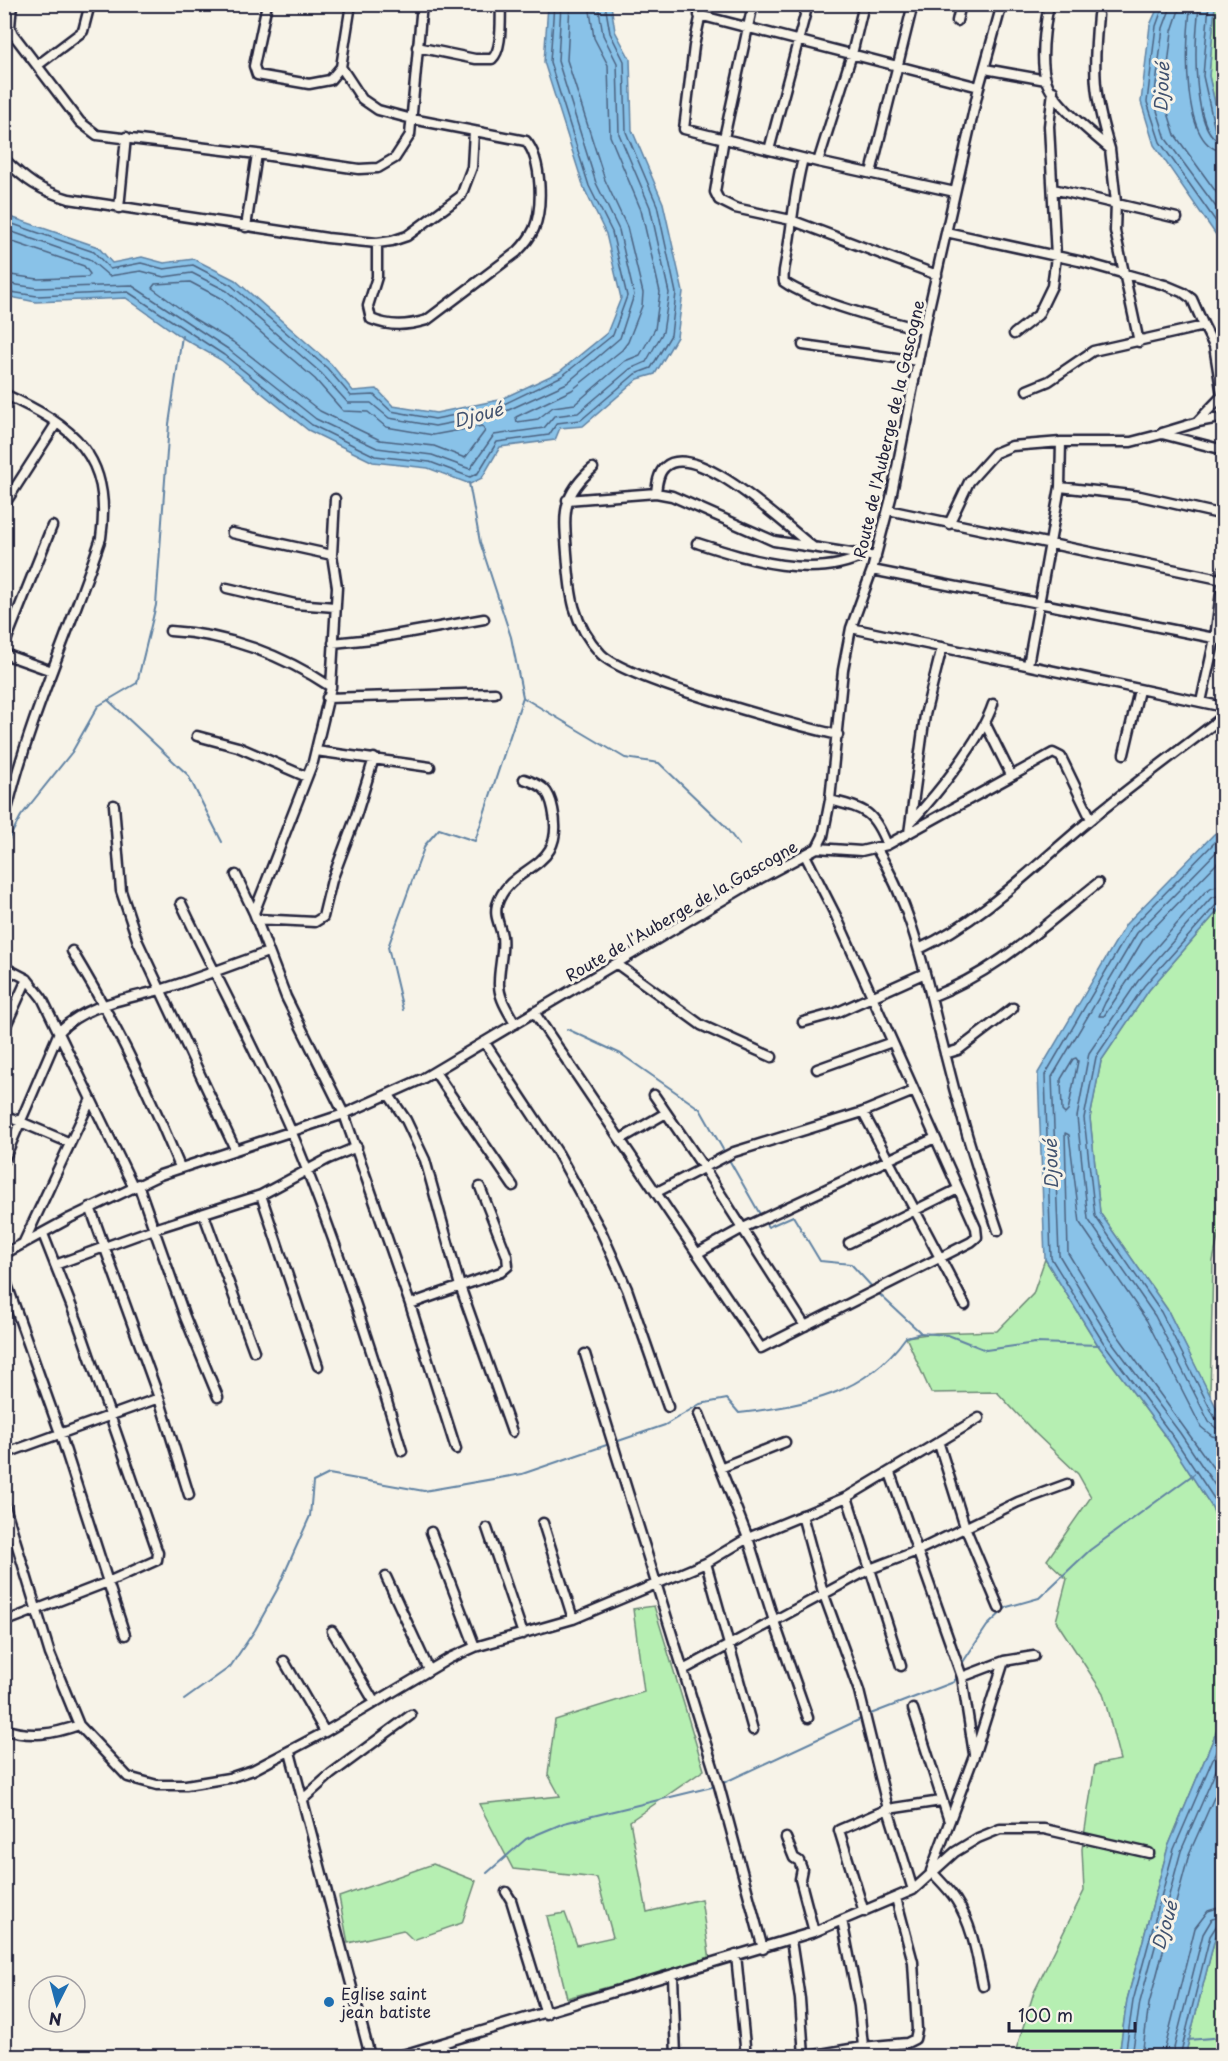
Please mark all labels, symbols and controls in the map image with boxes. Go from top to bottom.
water label: Djoué [1147,60,1175,113]
street label: Route de l'Auberge de la Gascogne [847,297,929,561]
water label: Djoué [450,394,508,434]
street label: Route de l'Auberge de la Gascogne [560,833,802,987]
water label: Djoué [1036,1137,1064,1190]
water label: Djoué [1144,1895,1184,1953]
north arrow [27,1974,87,2034]
place label: Eglise saint jean batiste [339,1981,431,2023]
marker: Eglise saint jean batiste [322,1995,336,2009]
scale bar [1009,1995,1135,2033]
text: 100 m [1018,2001,1073,2028]
text: N [48,2007,63,2033]

